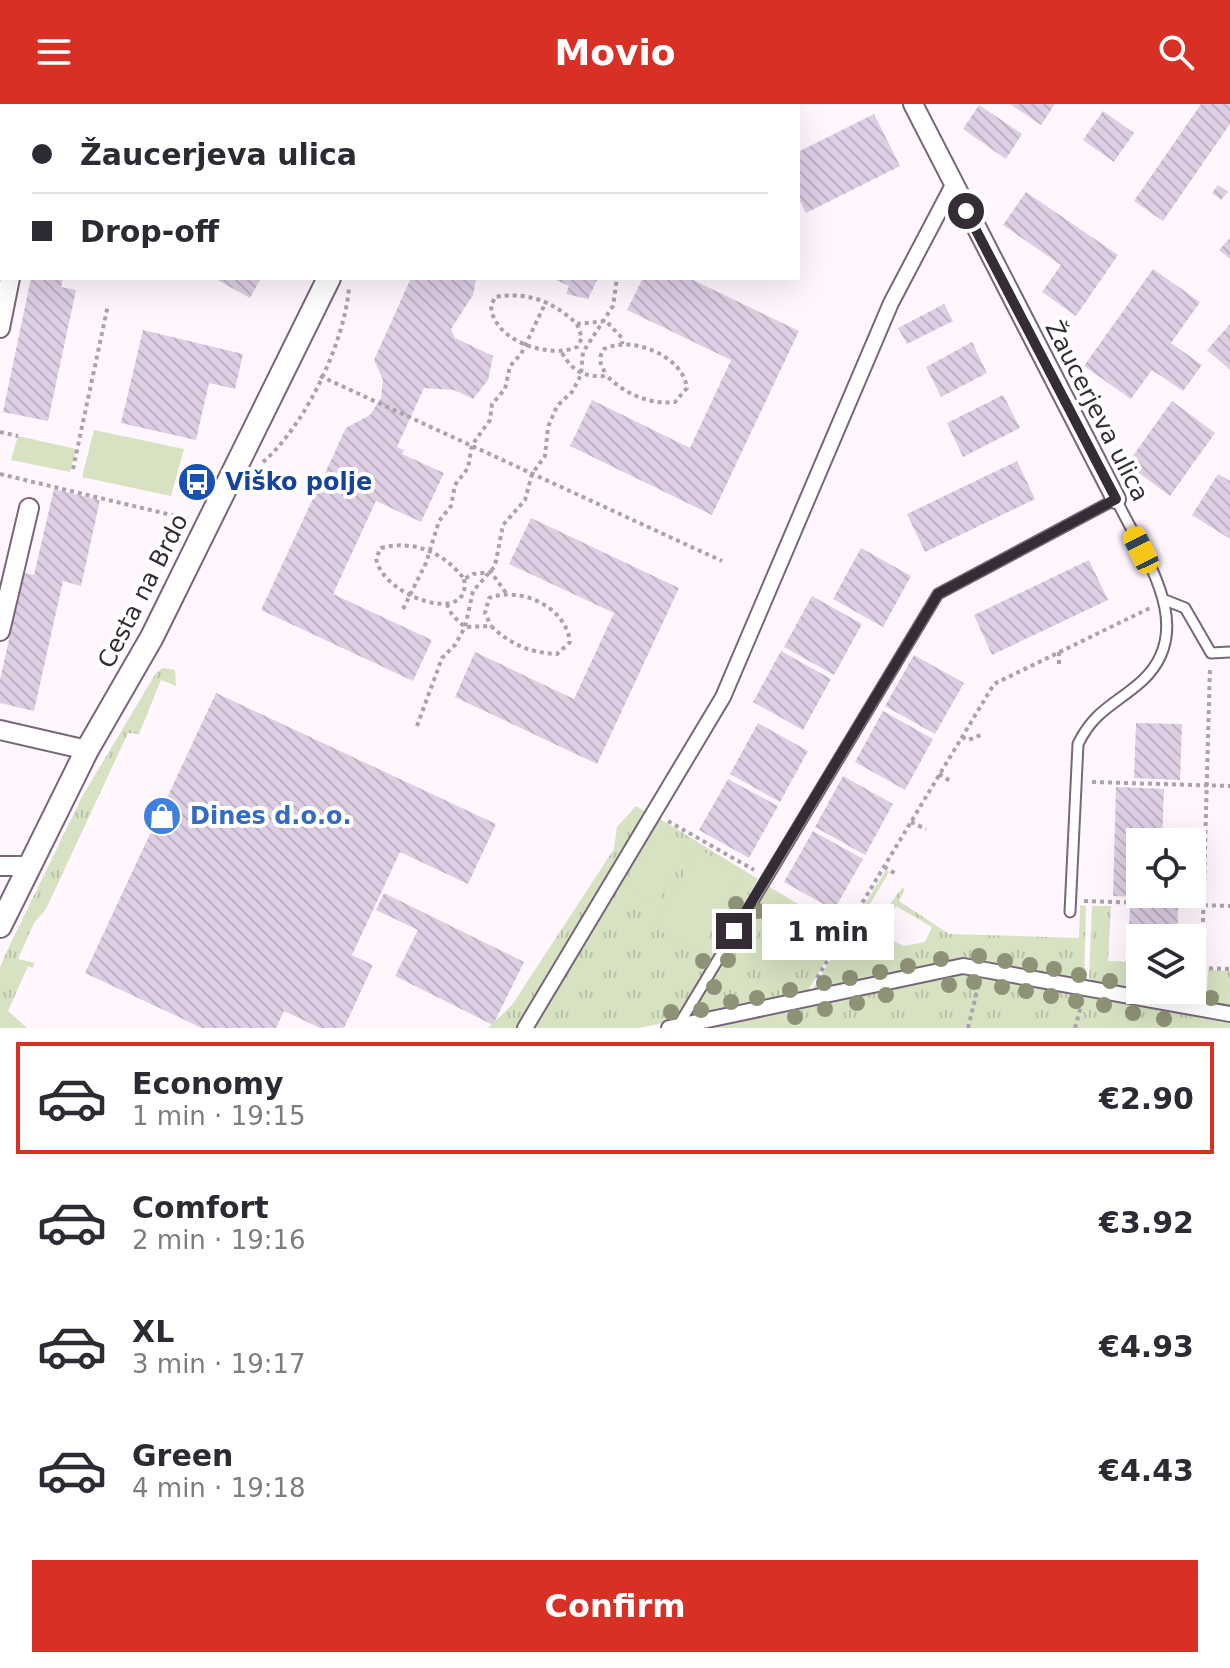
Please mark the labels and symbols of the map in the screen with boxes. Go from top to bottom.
route start [948,193,984,229]
street label: Žaucerjeva ulica [1039,316,1155,506]
bus stop icon: Viško polje [176,461,218,503]
place label: Viško polje [225,468,372,496]
street label: Cesta na Brdo [92,509,194,673]
car [1120,523,1162,577]
shop icon: Dines d.o.o. [141,795,183,837]
place label: Dines d.o.o. [190,802,352,830]
callout: 1 min [762,903,894,959]
route end [716,913,752,949]

